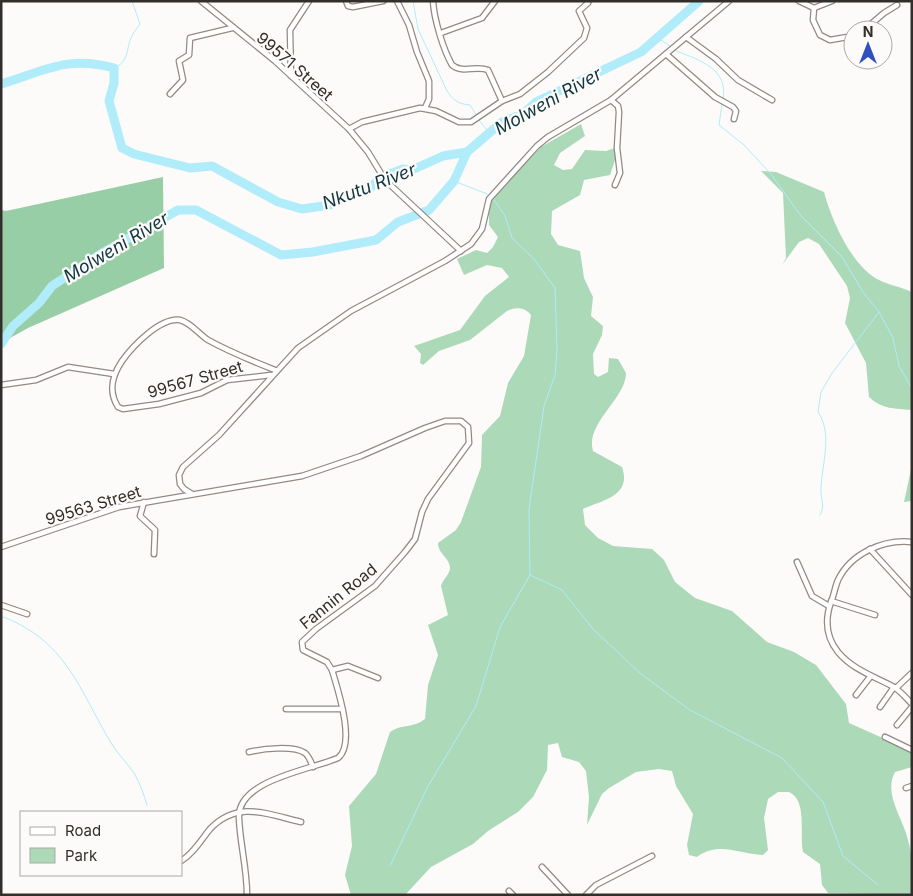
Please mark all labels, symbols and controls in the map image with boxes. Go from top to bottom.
north arrow [843,20,893,70]
text: N [863,23,873,40]
street label: 99571 Street [253,27,337,105]
water label: Molweni River [491,62,606,139]
water label: Nkutu River [319,158,420,213]
water label: Molweni River [60,207,173,287]
street label: 99567 Street [145,356,245,402]
street label: 99563 Street [43,481,143,529]
street label: Fannin Road [295,559,381,633]
legend [20,811,182,876]
text: Road [65,821,101,840]
text: Park [65,846,98,865]

